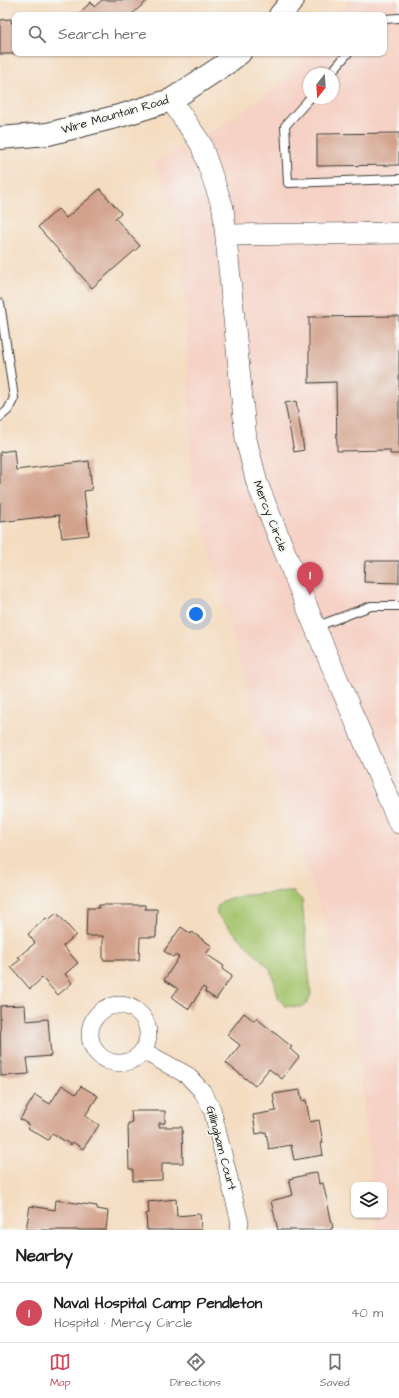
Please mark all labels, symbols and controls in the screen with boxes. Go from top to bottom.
search box [12,12,387,56]
icon: search [26,23,48,45]
text: Search here [58,24,147,45]
north arrow [303,68,339,104]
street label: Wire Mountain Road [59,92,171,138]
street label: Mercy Circle [248,478,292,555]
pin: 1 [297,562,323,595]
your location [186,604,206,624]
street label: Gillingham Court [201,1104,240,1193]
map controls [351,1182,387,1218]
button: layers [351,1182,387,1218]
text: Nearby [16,1244,73,1268]
text: Naval Hospital Camp Pendleton [54,1293,262,1314]
text: 1 [28,1304,30,1322]
text: 40 m [351,1304,383,1322]
text: Hospital · Mercy Circle [54,1314,192,1332]
tab: Map [49,1351,71,1390]
tab: Directions [170,1351,221,1390]
tab: Saved [320,1351,350,1390]

